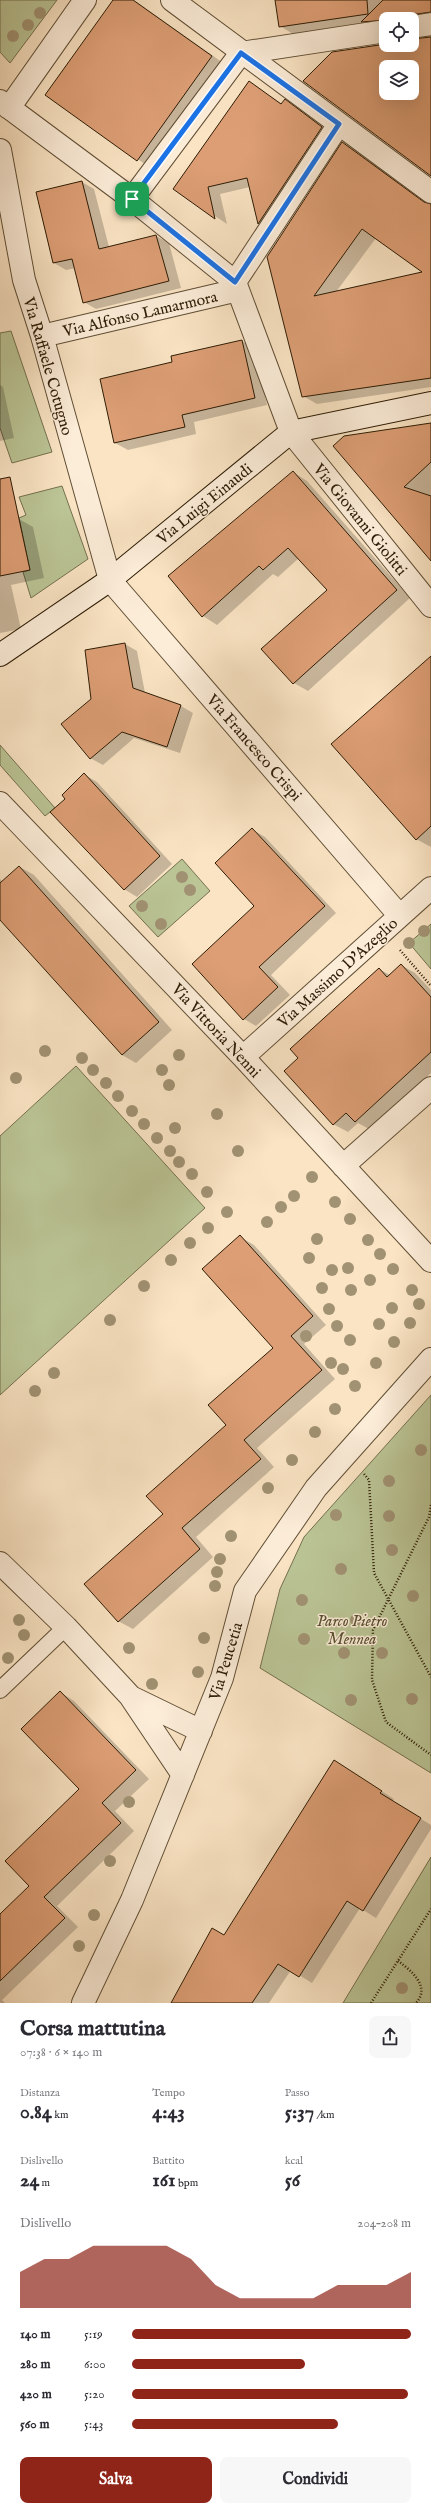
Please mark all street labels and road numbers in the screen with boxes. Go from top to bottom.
street label: Via Alfonso Lamarmora [60,287,220,343]
street label: Via Raffaele Cotugno [18,294,76,438]
street label: Via Giovanni Giolitti [307,459,411,580]
street label: Via Luigi Einaudi [153,460,257,550]
street label: Via Francesco Crispi [201,690,305,806]
street label: Via Massimo D'Azeglio [273,914,403,1033]
street label: Via Vittoria Nenni [166,979,264,1083]
street label: Via Peucetia [205,1620,248,1704]

